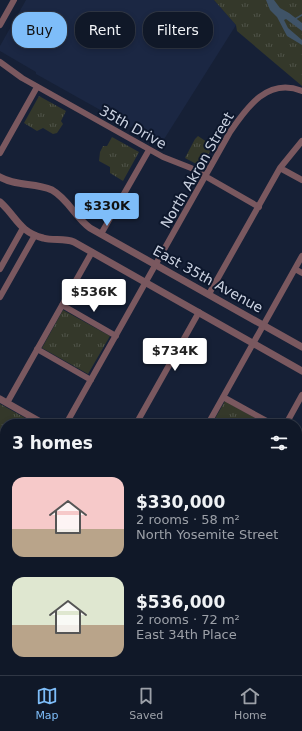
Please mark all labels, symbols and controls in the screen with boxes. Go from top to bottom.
chip: Buy [12,12,67,48]
chip: Rent [75,12,135,48]
chip: Filters [143,12,213,48]
street label: 35th Drive [97,102,169,152]
street label: North Akron Street [157,109,237,231]
pin: $330K [79,193,135,227]
text: $330K [84,198,130,213]
street label: East 35th Avenue [150,242,266,316]
pin: $536K [66,279,122,313]
text: $536K [71,284,117,299]
pin: $734K [147,338,203,372]
text: $734K [152,343,198,358]
icon: filters [268,432,290,454]
text: 3 homes [12,433,93,453]
text: $330,000 [136,492,225,512]
icon: home [44,493,92,541]
text: 2 rooms · 58 m² [136,512,240,527]
text: North Yosemite Street [136,527,278,542]
text: $536,000 [136,592,225,612]
icon: home [44,593,92,641]
text: 2 rooms · 72 m² [136,612,240,627]
text: East 34th Place [136,627,237,642]
tab: Map [35,685,59,722]
tab: Saved [129,685,163,722]
tab: Home [234,685,267,722]

